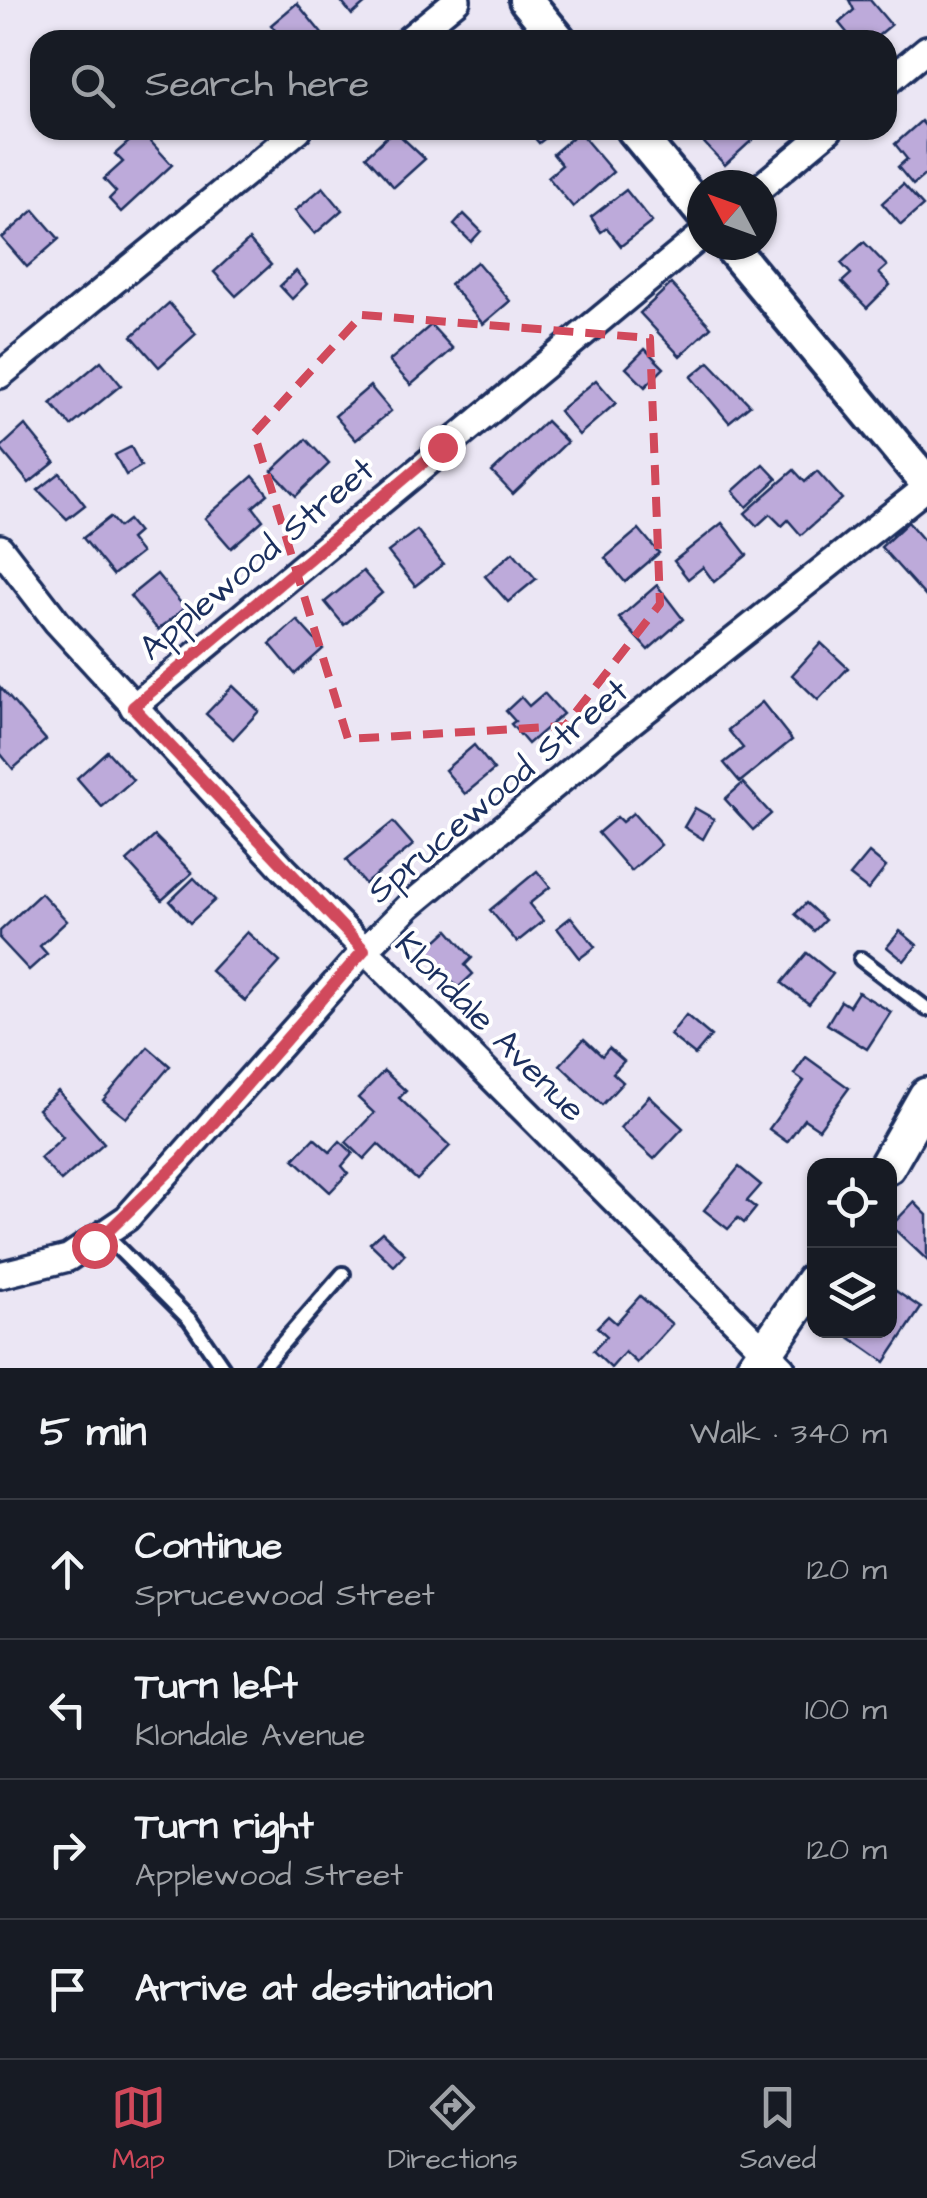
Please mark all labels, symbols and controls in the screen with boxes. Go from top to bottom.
search box [30,30,897,140]
icon: search [65,58,120,113]
text: Search here [145,59,369,111]
north arrow [687,170,777,260]
route end [420,425,466,471]
street label: Applewood Street [129,446,385,672]
street label: Sprucewood Street [357,667,639,915]
street label: Klondale Avenue [384,921,596,1133]
map controls [807,1158,897,1338]
button: locate [807,1158,897,1248]
route start [72,1223,118,1269]
button: layers [807,1248,897,1338]
text: 5 min [40,1404,147,1462]
text: Walk · 340 m [690,1411,887,1456]
text: Continue [135,1521,282,1573]
icon: ahead [40,1542,95,1597]
text: 120 m [807,1547,887,1592]
text: Sprucewood Street [135,1573,435,1618]
text: Turn left [135,1661,298,1713]
icon: left [40,1682,95,1737]
text: 100 m [805,1687,887,1732]
text: Klondale Avenue [135,1713,365,1758]
text: Turn right [135,1801,314,1853]
icon: right [40,1822,95,1877]
text: 120 m [807,1827,887,1872]
text: Applewood Street [135,1853,403,1898]
icon: arrive [40,1962,95,2017]
text: Arrive at destination [135,1963,492,2015]
tab: Map [111,2080,166,2179]
tab: Directions [388,2080,518,2179]
tab: Saved [740,2080,816,2179]

